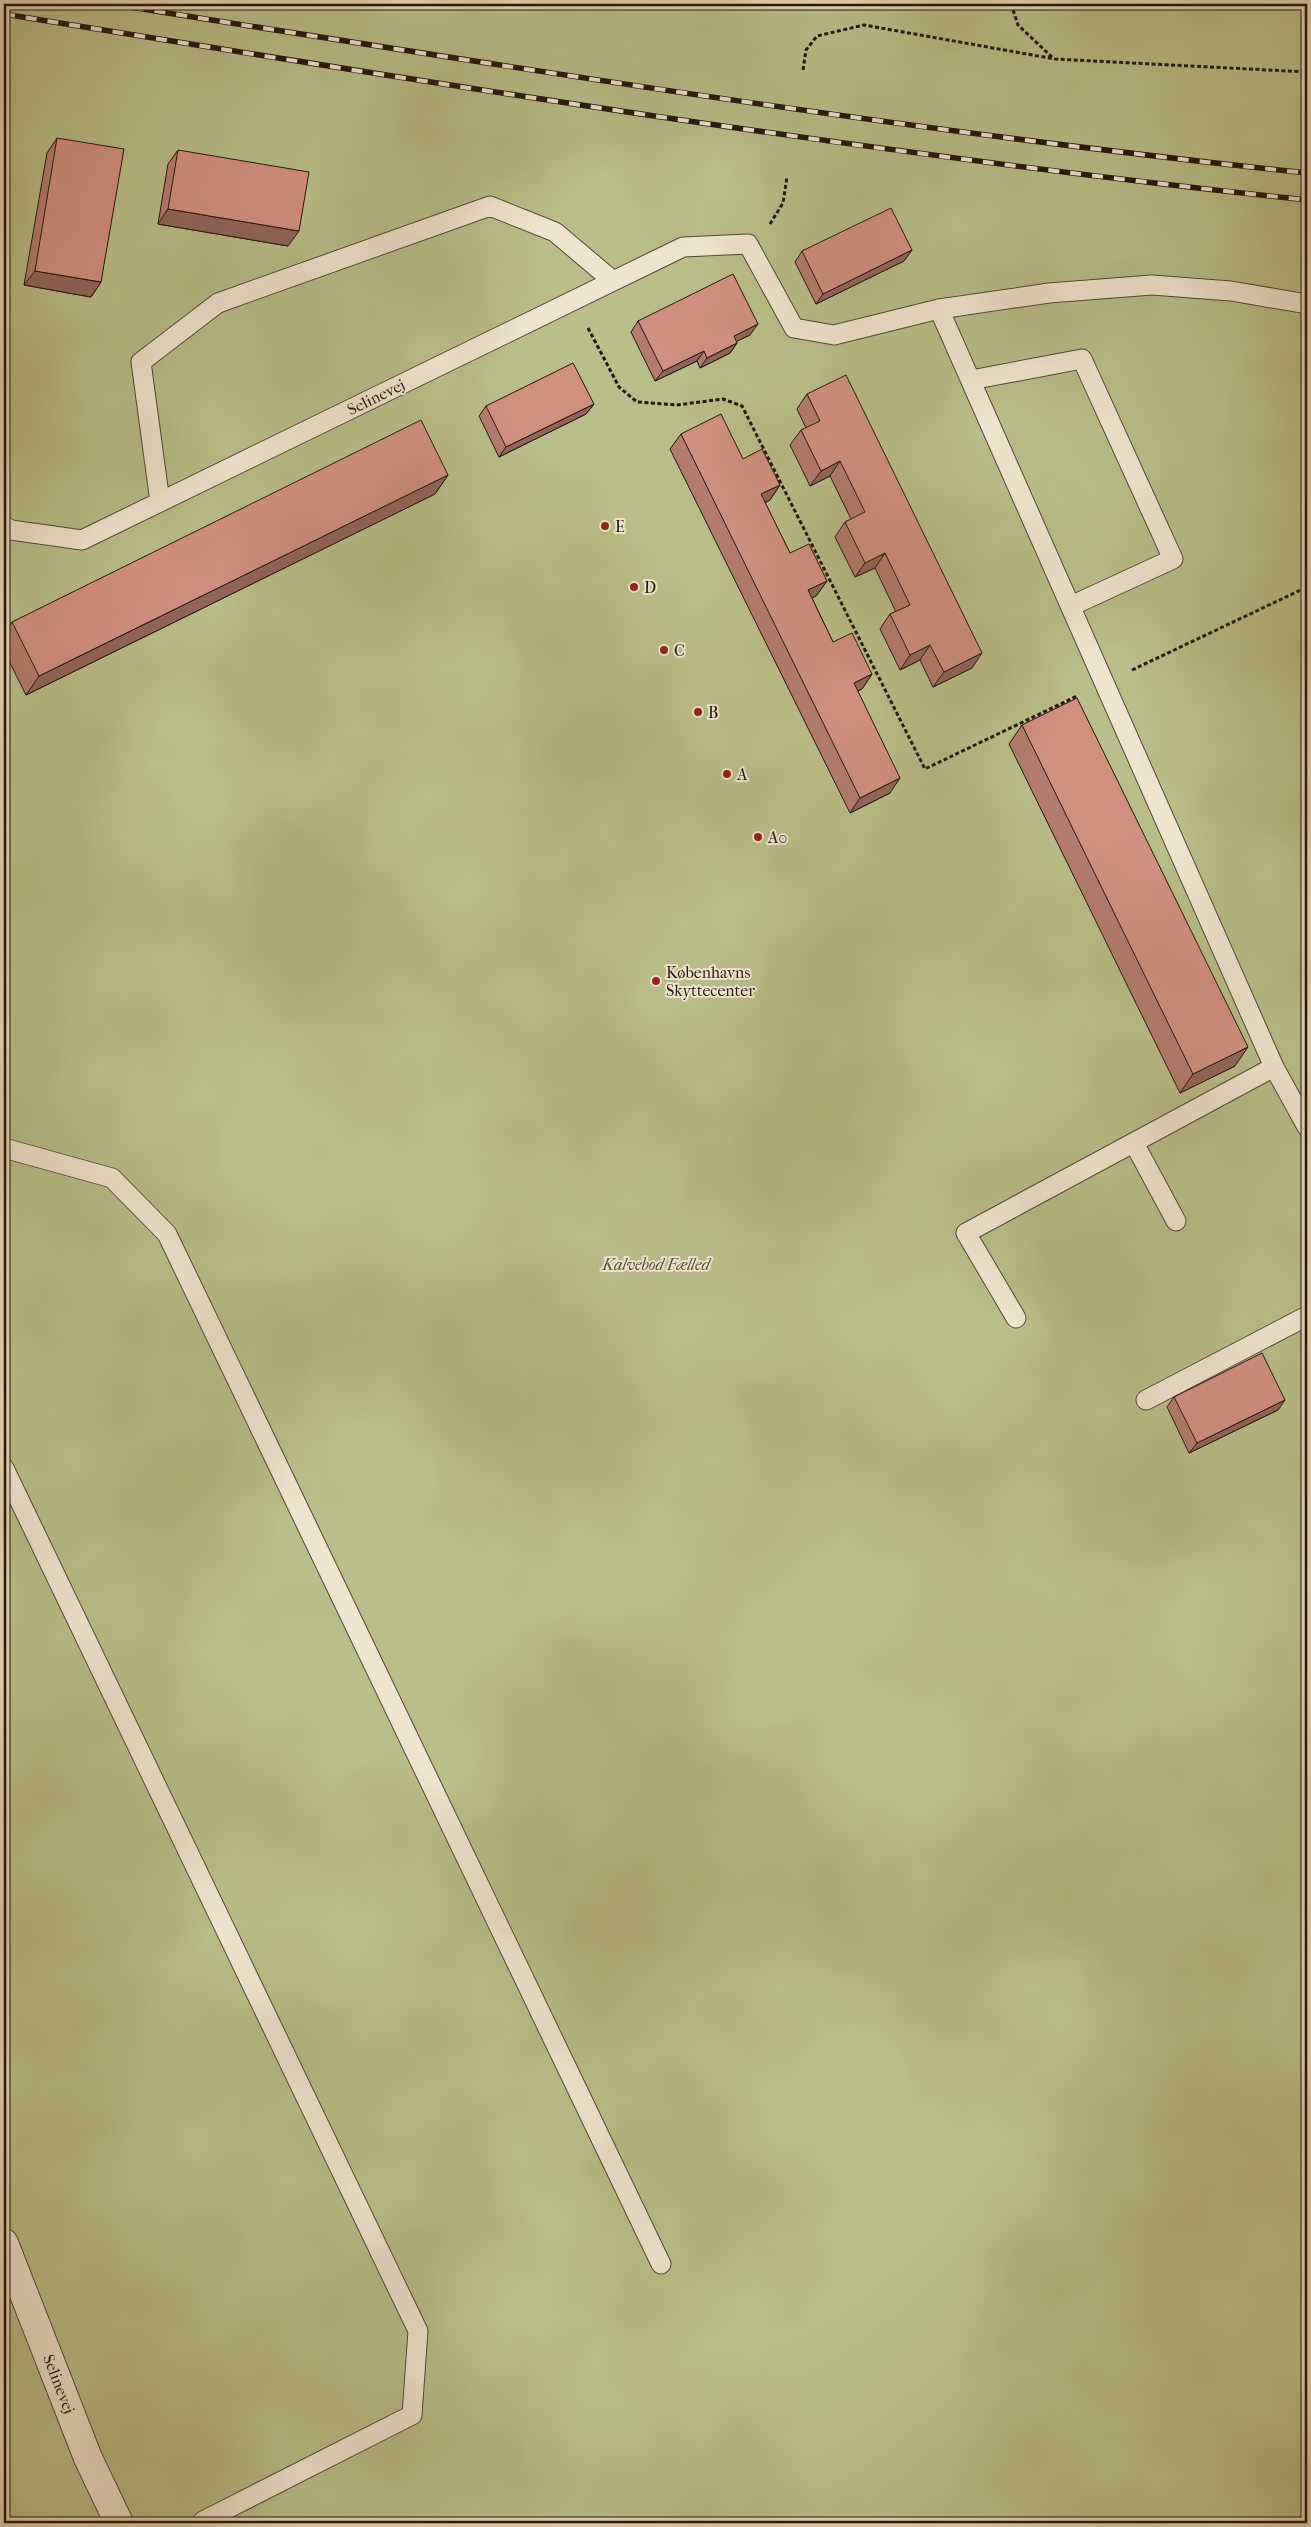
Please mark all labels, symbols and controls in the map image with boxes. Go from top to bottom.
street label: Selinevej [344,375,408,419]
place label: E [615,517,625,536]
marker: E [599,520,611,532]
place label: D [644,578,656,597]
marker: D [628,581,640,593]
place label: C [674,641,685,660]
marker: C [658,644,670,656]
place label: B [708,703,718,722]
marker: B [692,706,704,718]
place label: A [736,765,748,784]
marker: A [721,768,733,780]
place label: A0 [767,828,787,847]
marker: A0 [752,831,764,843]
place label: Københavns Skyttecenter [666,963,755,1000]
marker: Københavns Skyttecenter [650,975,662,987]
park label: Kalvebod Fælled [601,1255,711,1274]
street label: Selinevej [39,2352,79,2416]

